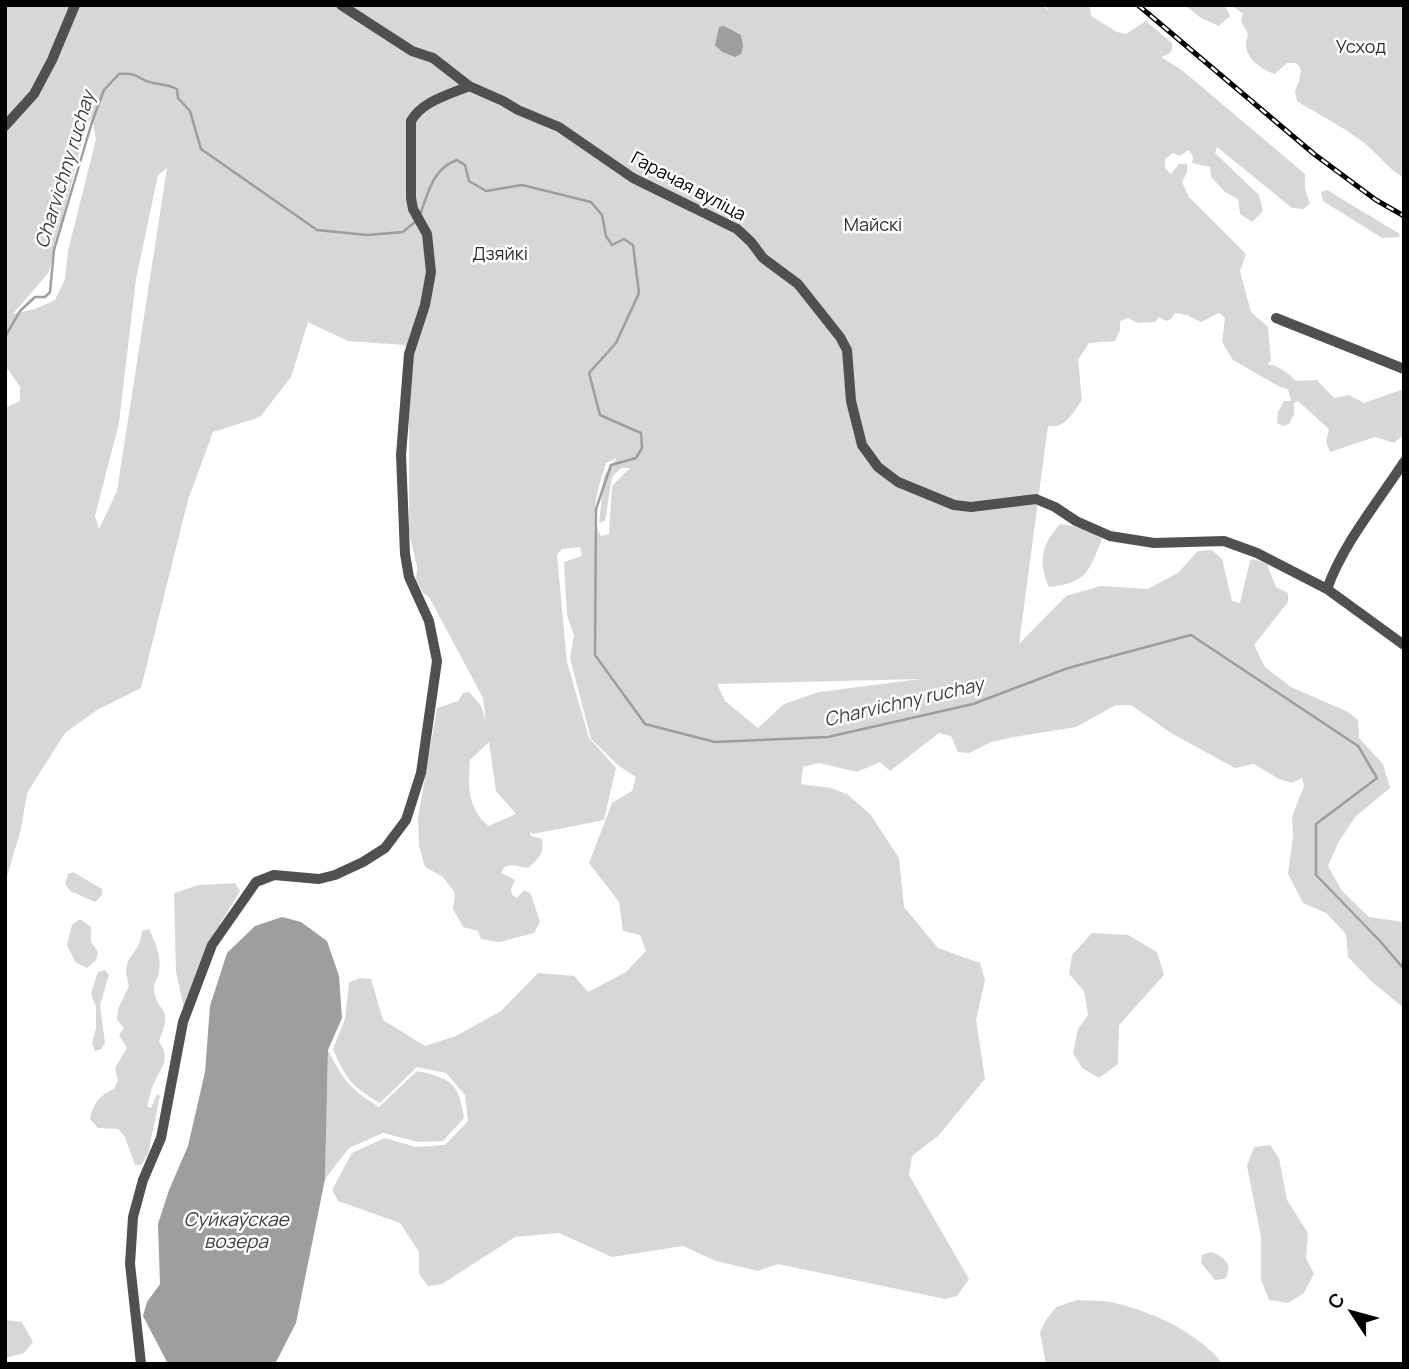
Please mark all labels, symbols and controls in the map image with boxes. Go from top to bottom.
park label: Усход [1336,37,1386,59]
water label: Charvichny ruchay [31,89,101,251]
street label: Гарачая вуліца [627,148,749,226]
park label: Майскі [844,215,902,237]
park label: Дзяйкі [472,244,528,266]
water label: Charvichny ruchay [822,674,986,732]
water label: Суйкаўскае возера [183,1210,289,1254]
north arrow [1318,1278,1388,1348]
text: С [1321,1287,1351,1314]

